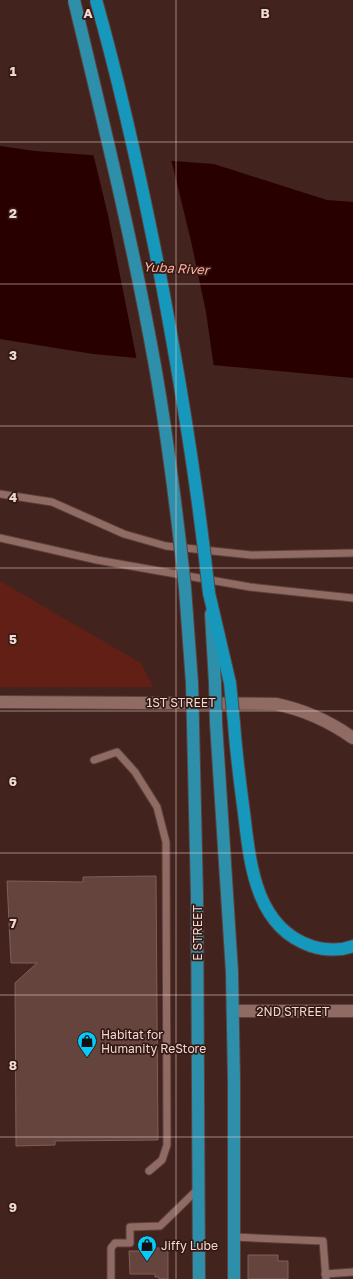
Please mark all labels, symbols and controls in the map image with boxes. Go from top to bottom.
text: A [83,5,93,21]
text: B [260,5,270,21]
text: 1 [10,63,17,79]
text: 2 [9,205,17,221]
water label: Yuba River [143,258,211,278]
text: 3 [9,347,17,363]
text: 4 [9,489,17,505]
text: 5 [9,631,17,647]
street label: 1ST STREET [146,695,216,710]
text: 6 [9,773,17,789]
street label: E STREET [190,905,205,961]
text: 7 [9,915,17,931]
street label: 2ND STREET [257,1004,330,1019]
place label: Habitat for Humanity ReStore [101,1027,206,1056]
shop icon: Habitat for Humanity ReStore [76,1030,98,1058]
text: 8 [9,1057,17,1073]
text: 9 [9,1199,17,1215]
shop icon: Jiffy Lube [136,1234,158,1262]
place label: Jiffy Lube [161,1238,218,1253]

